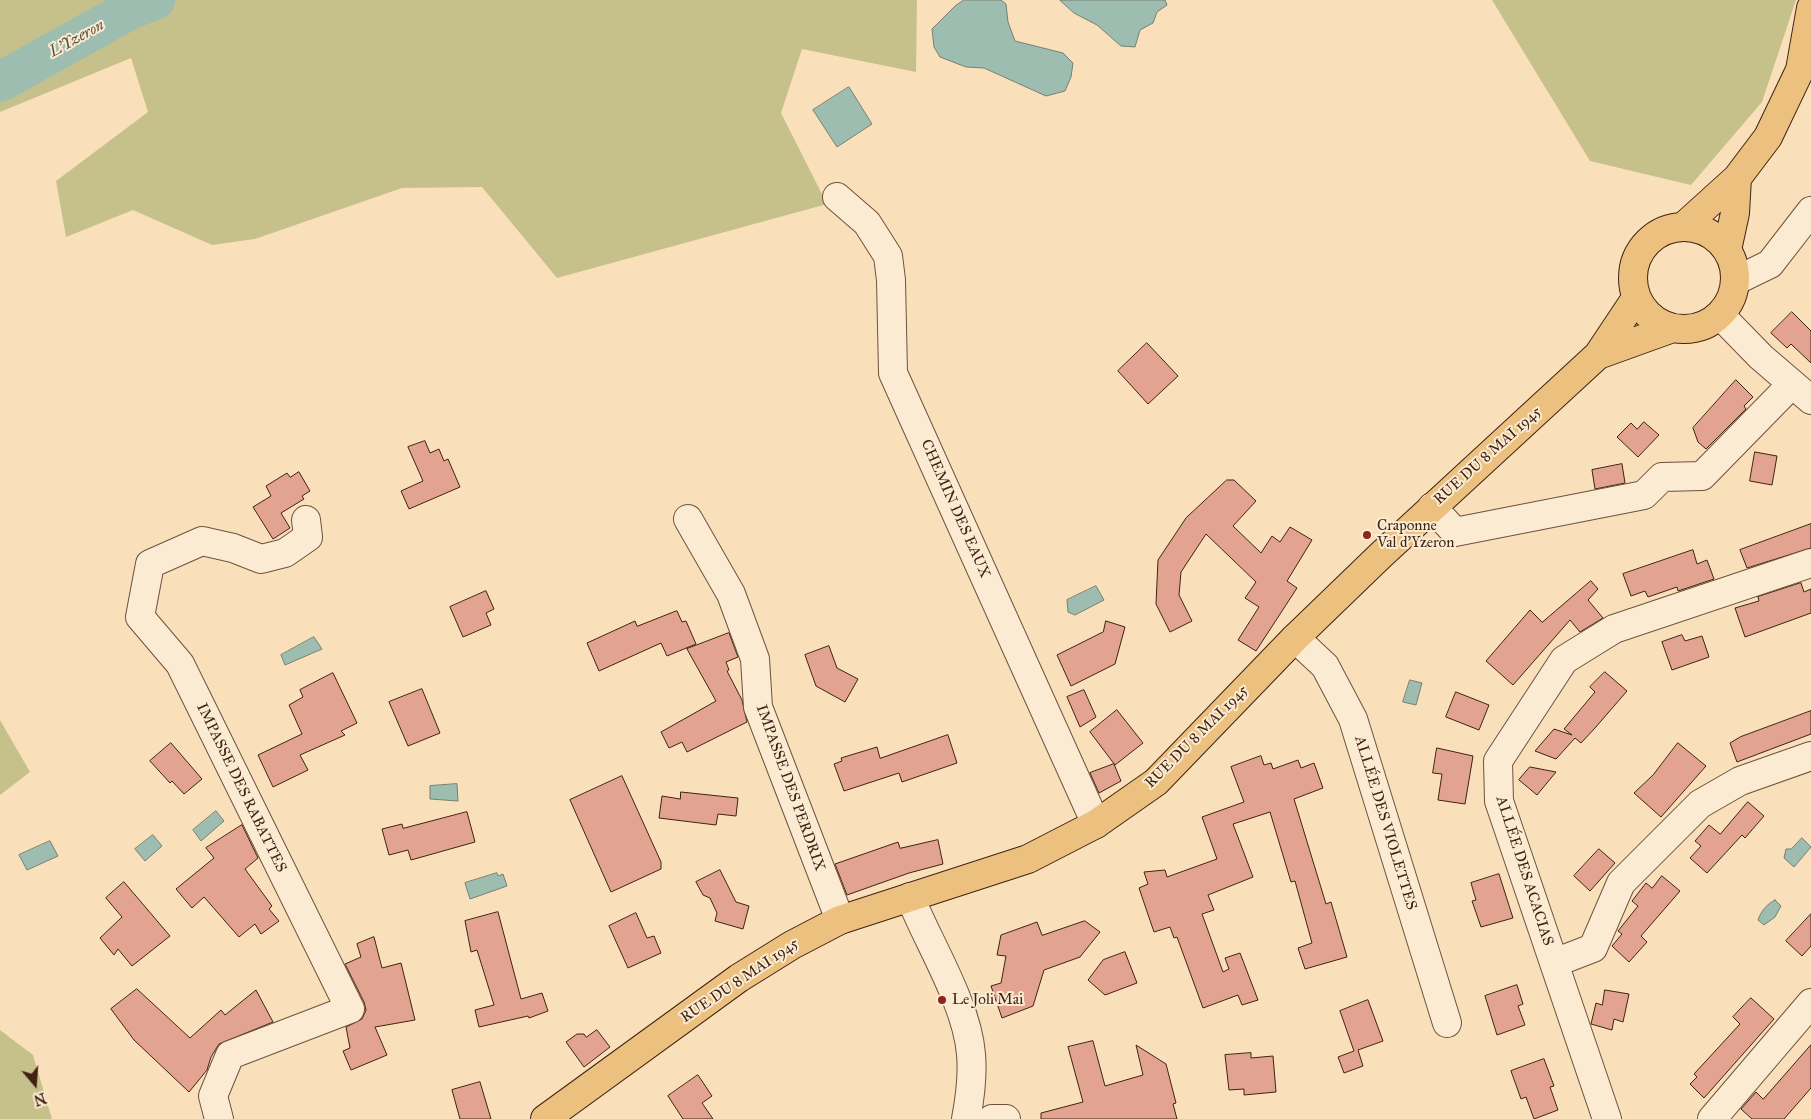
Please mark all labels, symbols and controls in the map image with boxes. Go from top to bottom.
water label: L'Yzeron [46,16,108,62]
street label: RUE DU 8 MAI 1945 [1431,403,1545,509]
street label: CHEMIN DES EAUX [916,437,994,581]
place label: Craponne Val d'Yzeron [1377,517,1454,552]
marker: Craponne Val d'Yzeron [1361,529,1373,541]
street label: RUE DU 8 MAI 1945 [1142,682,1252,792]
street label: IMPASSE DES RABATTES [192,700,290,876]
street label: IMPASSE DES PERDRIX [751,702,829,874]
street label: ALLÉE DES VIOLETTES [1350,734,1420,912]
street label: ALLÉE DES ACACIAS [1491,794,1557,948]
street label: RUE DU 8 MAI 1945 [678,935,802,1027]
place label: Le Joli Mai [952,991,1023,1009]
marker: Le Joli Mai [936,994,948,1006]
north arrow [10,1059,60,1109]
text: N [32,1089,48,1109]

